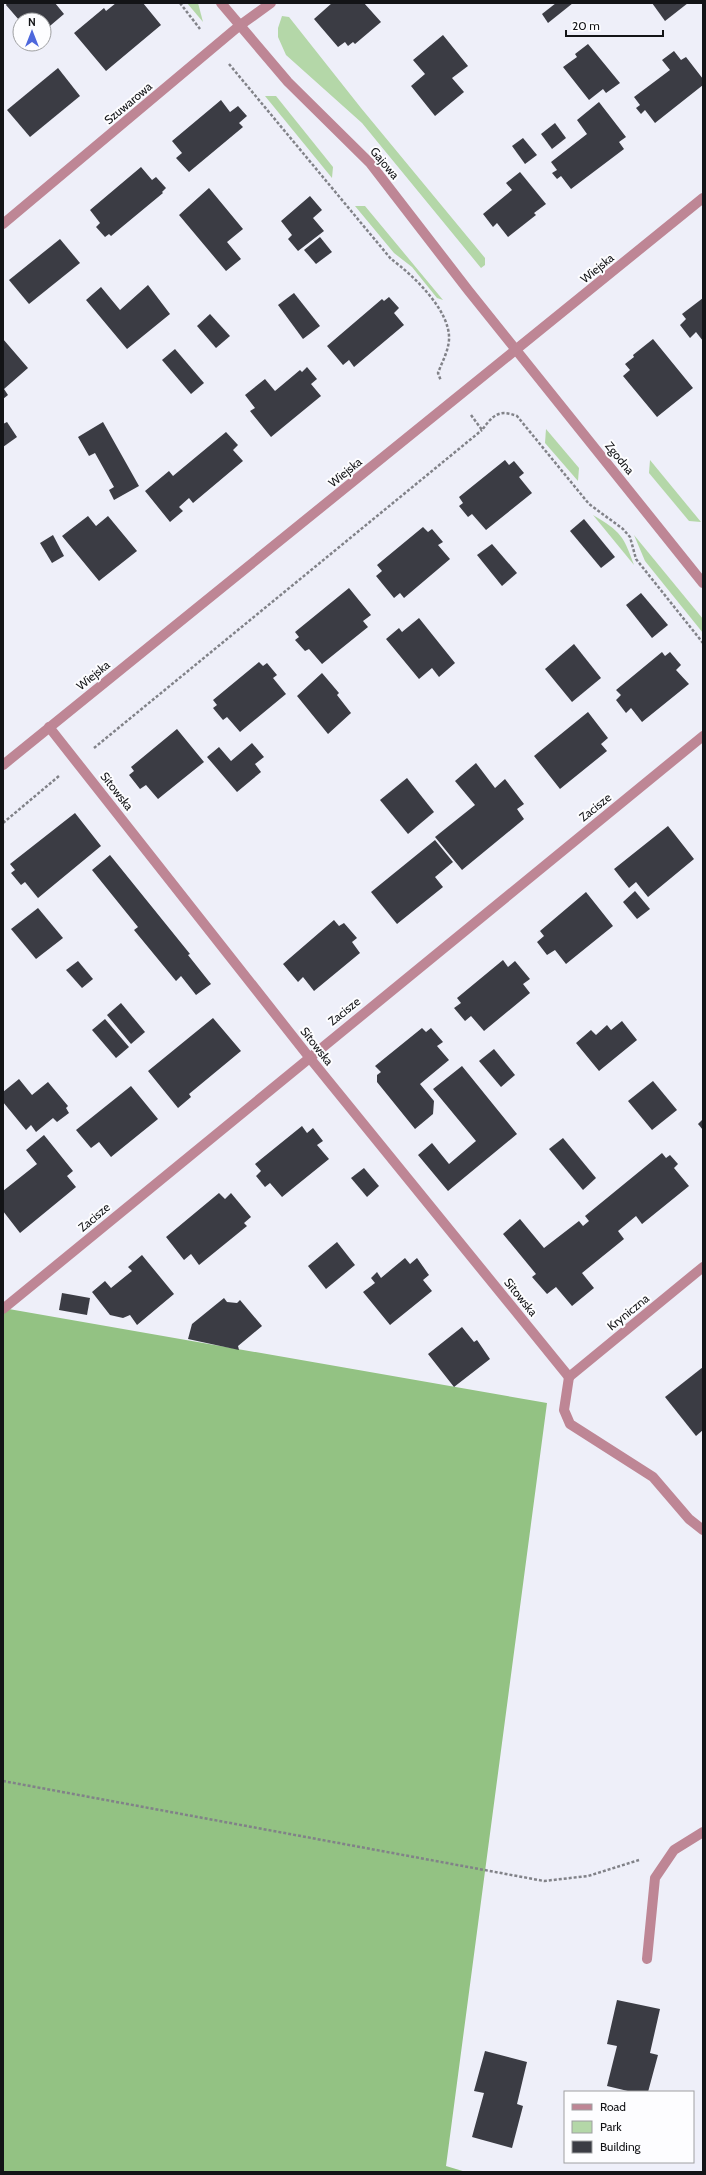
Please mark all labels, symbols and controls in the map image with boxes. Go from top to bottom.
north arrow [12,12,52,52]
scale bar [566,12,663,38]
text: N [28,15,36,29]
text: 20 m [572,18,600,33]
street label: Szuwarowa [101,79,155,127]
street label: Gajowa [367,144,403,182]
street label: Wiejska [577,250,617,286]
street label: Zgodna [602,439,638,478]
street label: Wiejska [325,454,365,490]
street label: Wiejska [73,657,113,693]
street label: Sitowska [97,769,137,813]
street label: Zacisze [576,790,614,824]
street label: Zacisze [325,994,363,1028]
street label: Sitowska [297,1024,337,1068]
street label: Zacisze [75,1199,113,1235]
street label: Sitowska [501,1275,541,1319]
street label: Kryniczna [604,1290,652,1333]
legend [564,2091,694,2163]
text: Road [600,2099,626,2114]
text: Park [600,2119,622,2134]
text: Building [600,2139,642,2154]

